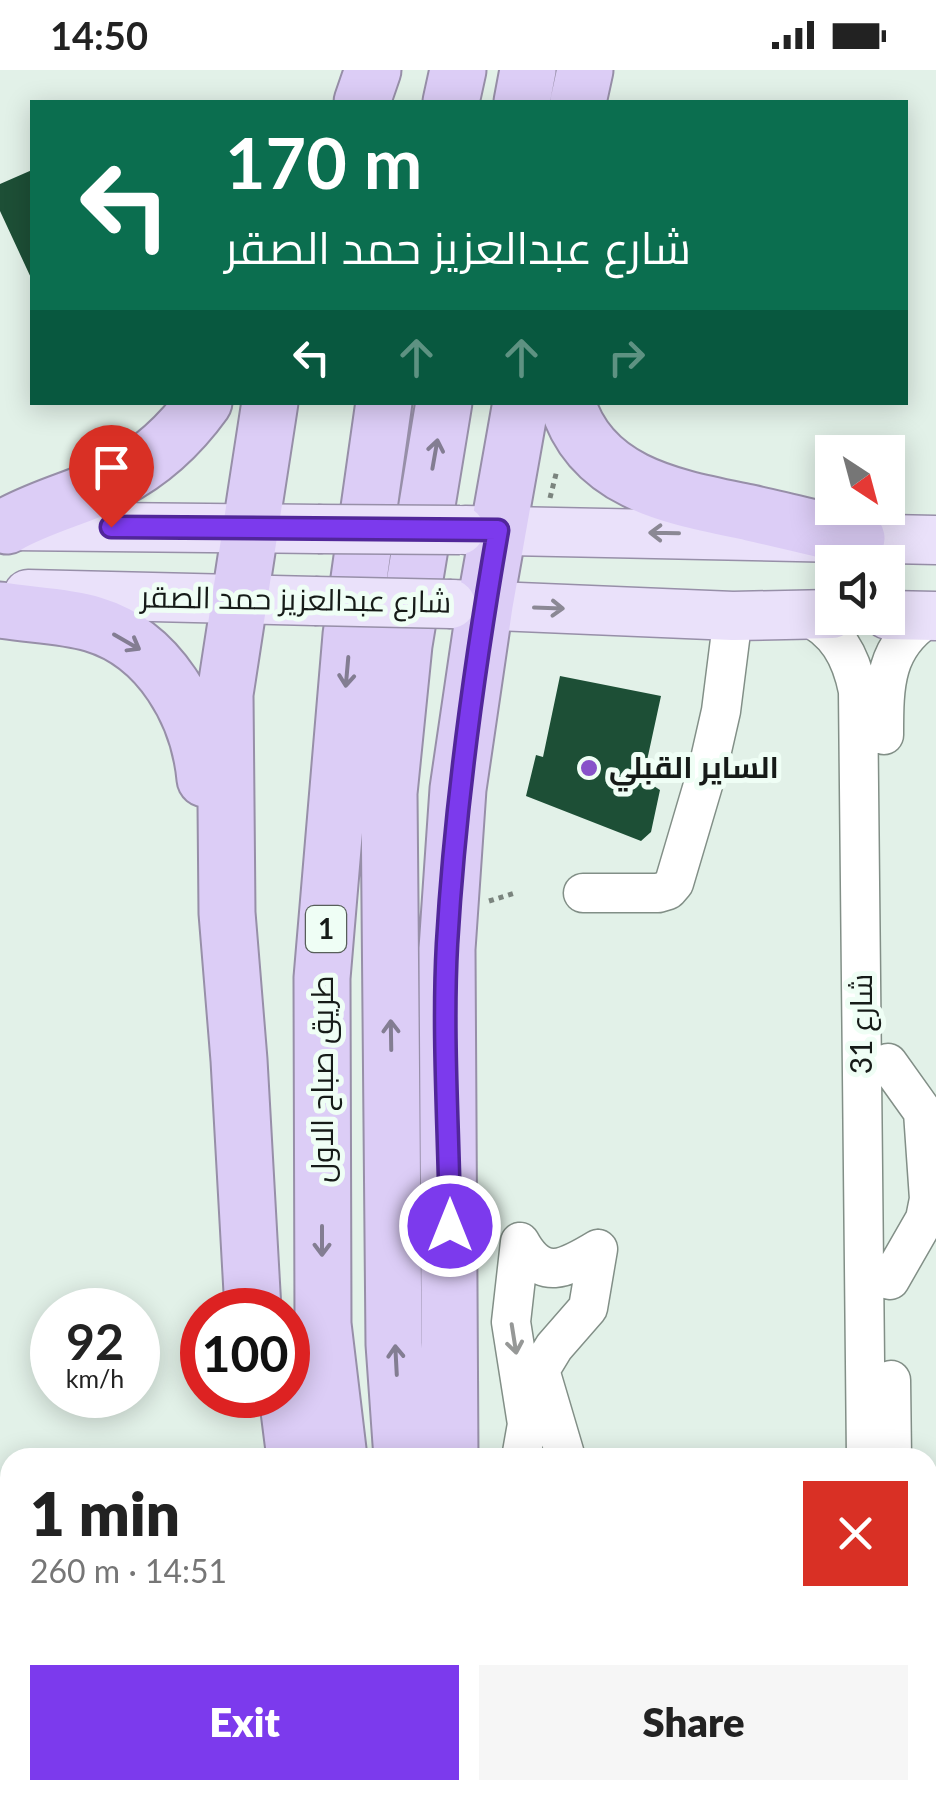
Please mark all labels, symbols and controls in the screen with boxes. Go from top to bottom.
text: 14:50 [50,12,148,58]
text: 170 m [225,120,422,204]
icon: left [60,140,190,270]
text: شارع عبدالعزيز حمد الصقر [225,220,691,274]
icon: left [284,330,339,385]
icon: ahead [389,330,444,385]
icon: ahead [494,330,549,385]
icon: right [599,330,654,385]
pin [69,425,154,528]
north arrow [815,435,905,525]
map controls [815,435,905,635]
one-way arrow [426,438,445,471]
icon: arrive [84,440,139,495]
one-way arrow [648,524,680,543]
button: sound [815,545,905,635]
street label: شارع عبدالعزيز حمد الصقر [138,577,452,623]
one-way arrow [532,599,564,618]
one-way arrow [112,632,141,652]
one-way arrow [338,656,357,688]
place label: الساير القبلي [609,748,779,792]
marker: الساير القبلي [578,757,600,779]
road number: 1 [306,906,346,952]
street label: شارع 31 [842,974,882,1074]
street label: طريق صباح الاول [303,975,343,1183]
one-way arrow [381,1020,400,1052]
position arrow [398,1174,502,1278]
one-way arrow [312,1224,332,1257]
speed limit sign: 100 [180,1288,310,1418]
text: 92 [66,1311,124,1371]
one-way arrow [505,1322,523,1355]
one-way arrow [386,1345,405,1377]
text: km/h [66,1363,124,1393]
text: 1 min [30,1477,180,1549]
button: close [803,1481,908,1586]
text: 260 m · 14:51 [30,1551,227,1590]
button: Exit [30,1665,459,1780]
button: Share [479,1665,908,1780]

